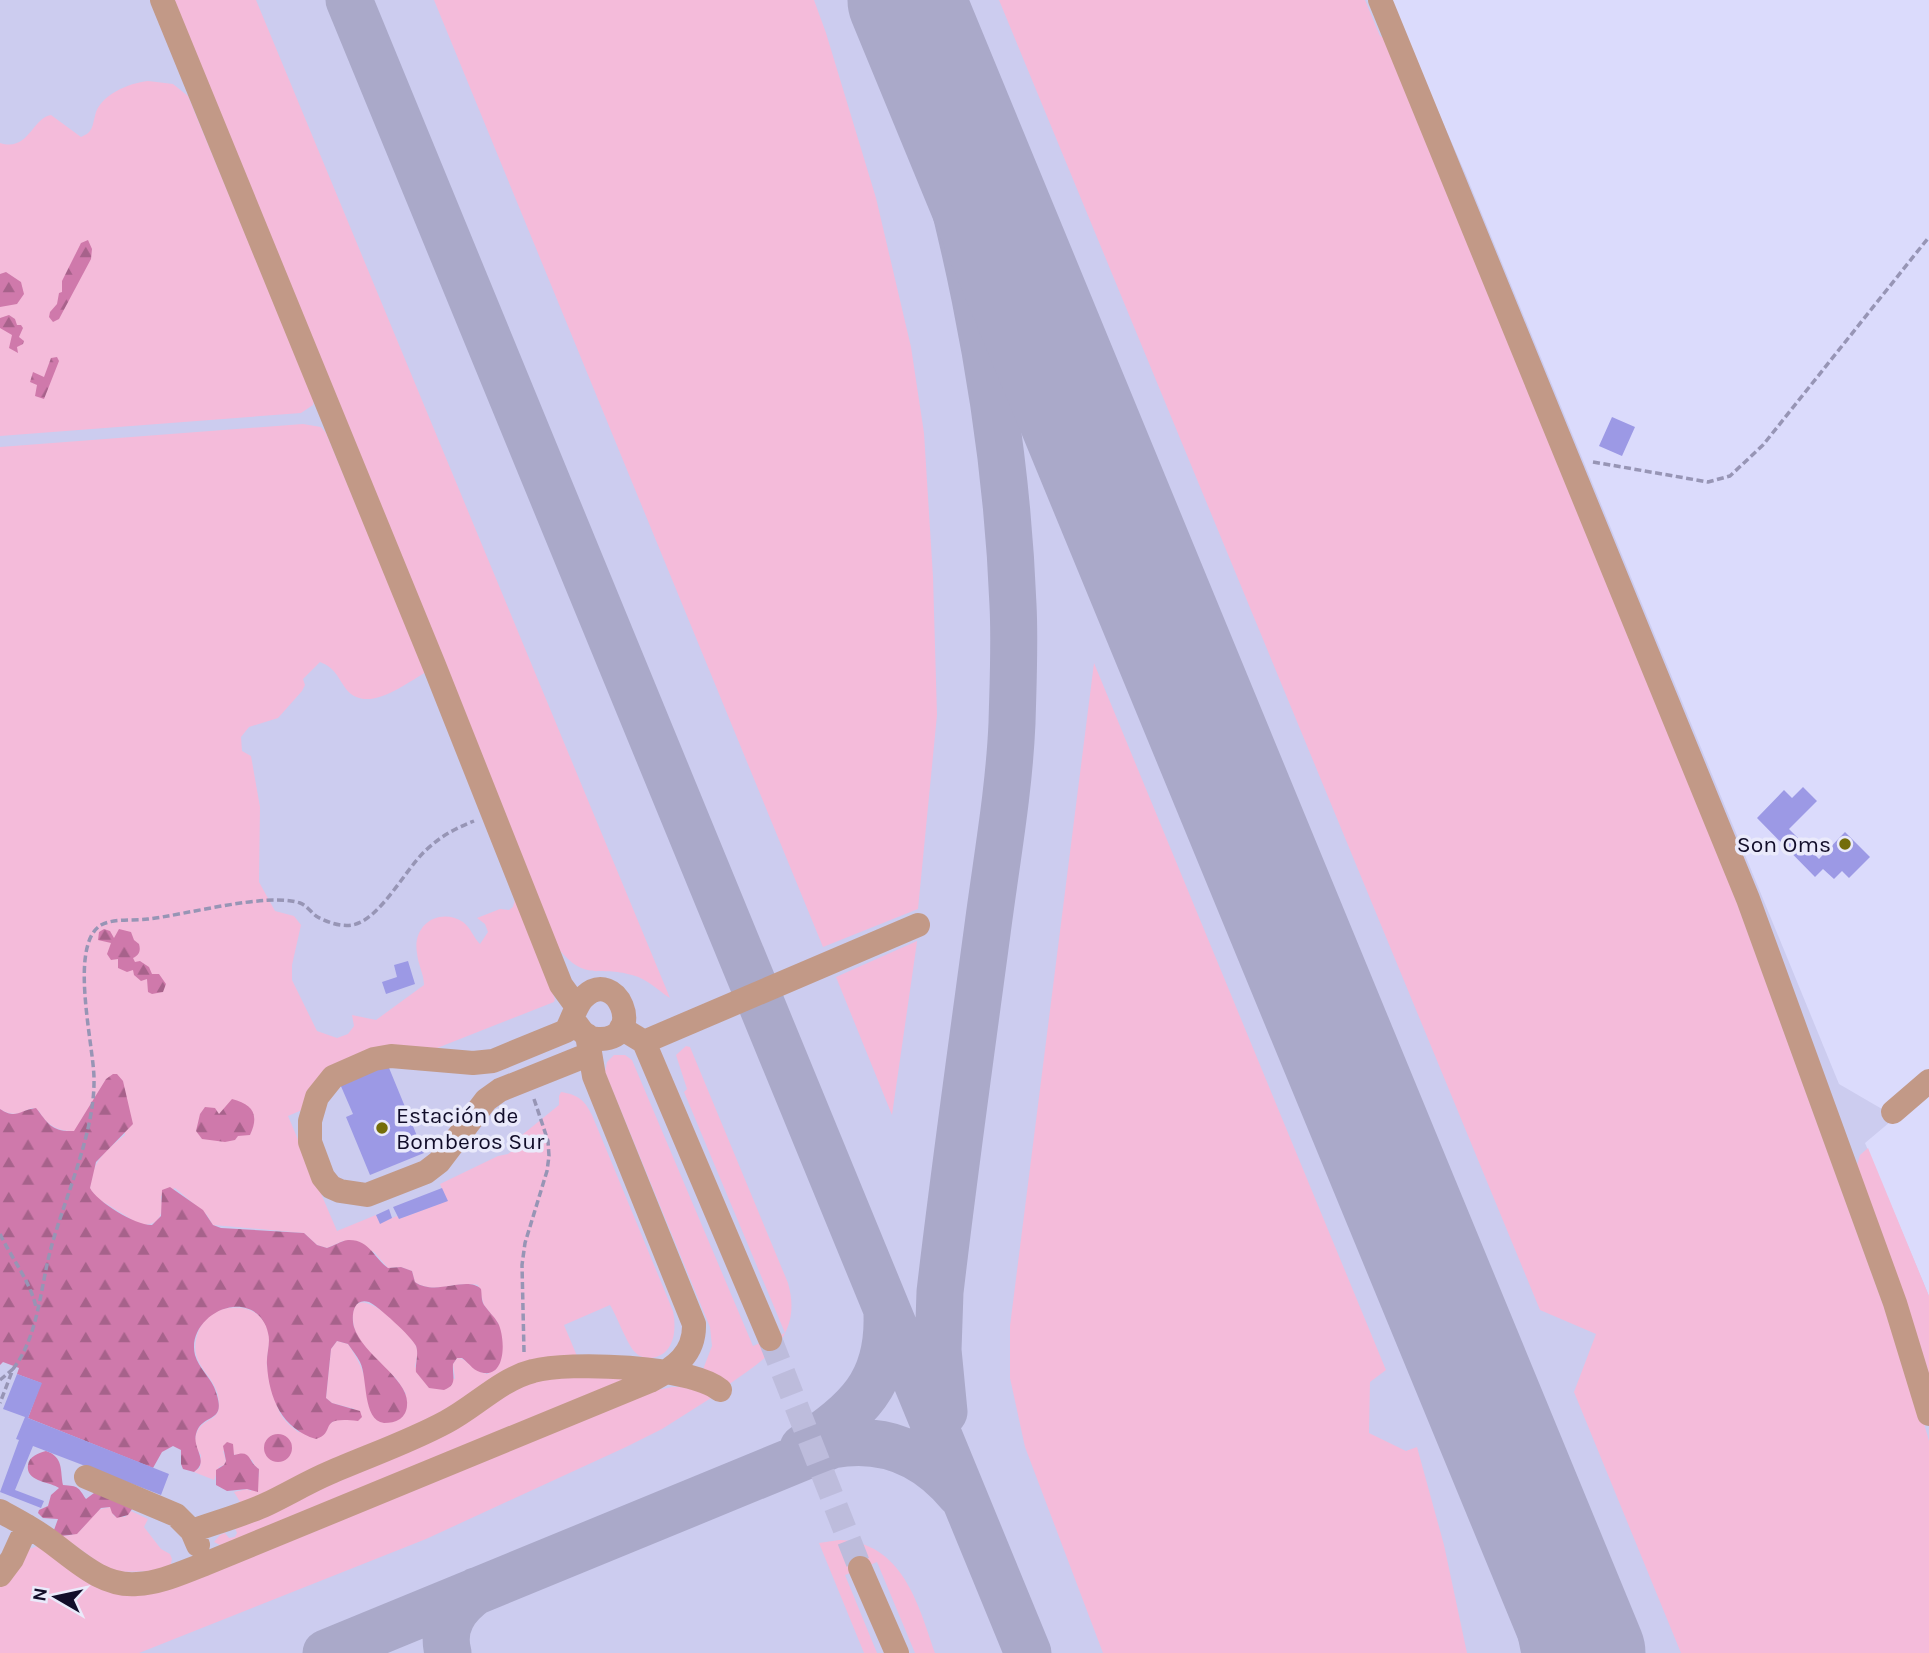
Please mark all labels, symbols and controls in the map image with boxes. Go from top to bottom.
place label: Son Oms [1737,831,1831,858]
marker: Son Oms [1837,836,1853,852]
place label: Estación de Bomberos Sur [396,1102,545,1155]
marker: Estación de Bomberos Sur [374,1120,390,1136]
north arrow [21,1562,91,1632]
text: N [28,1586,52,1603]

